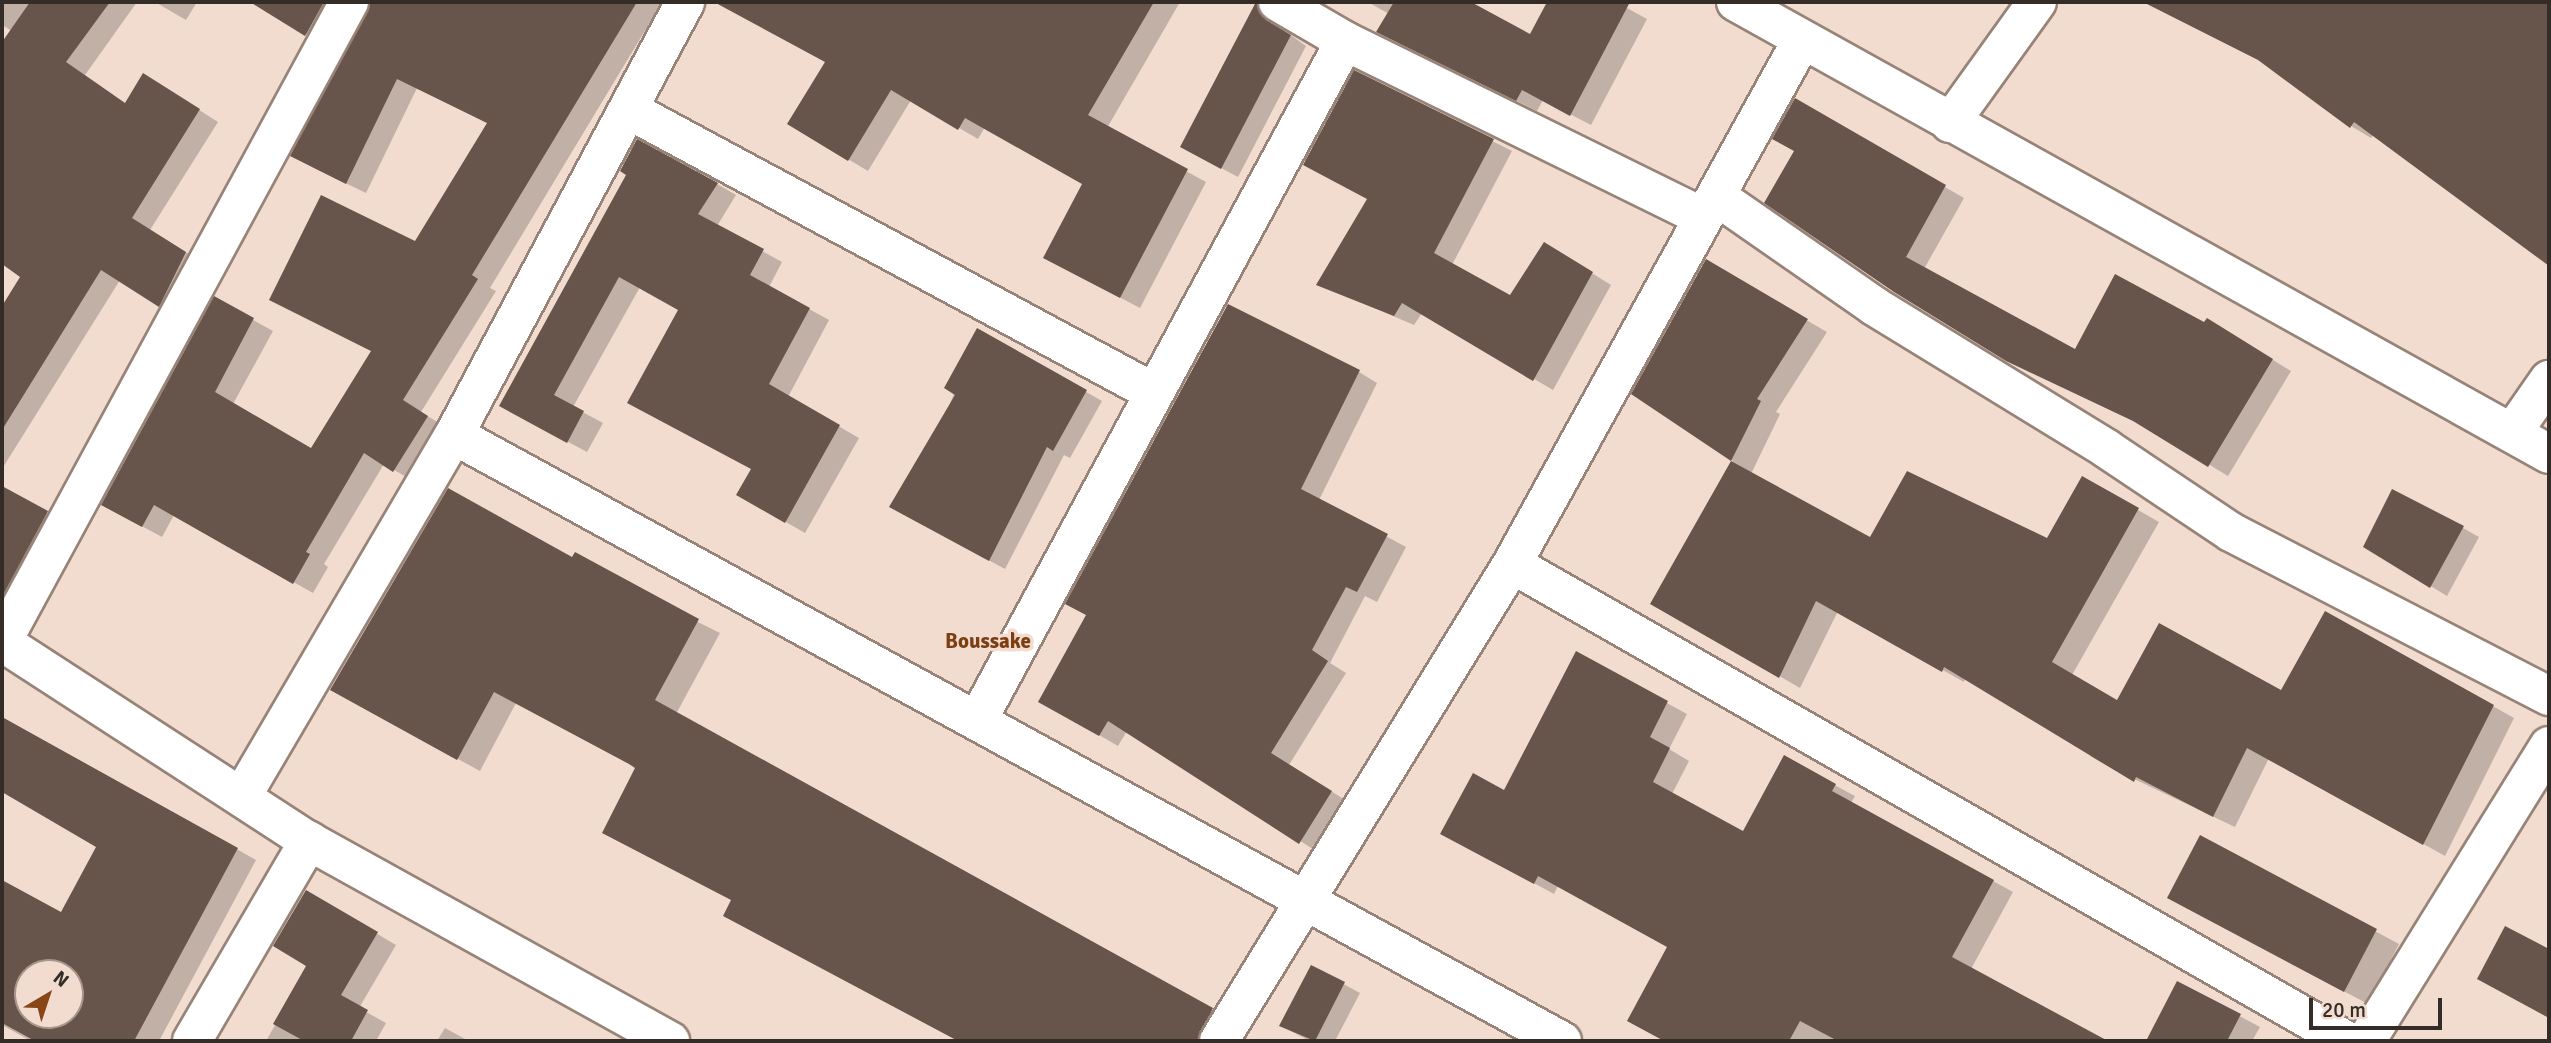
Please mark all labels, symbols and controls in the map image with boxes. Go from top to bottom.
district label: Boussake [945,628,1031,654]
north arrow [14,959,84,1029]
text: N [48,966,74,993]
scale bar [2313,984,2446,1028]
text: 20 m [2322,997,2366,1023]

